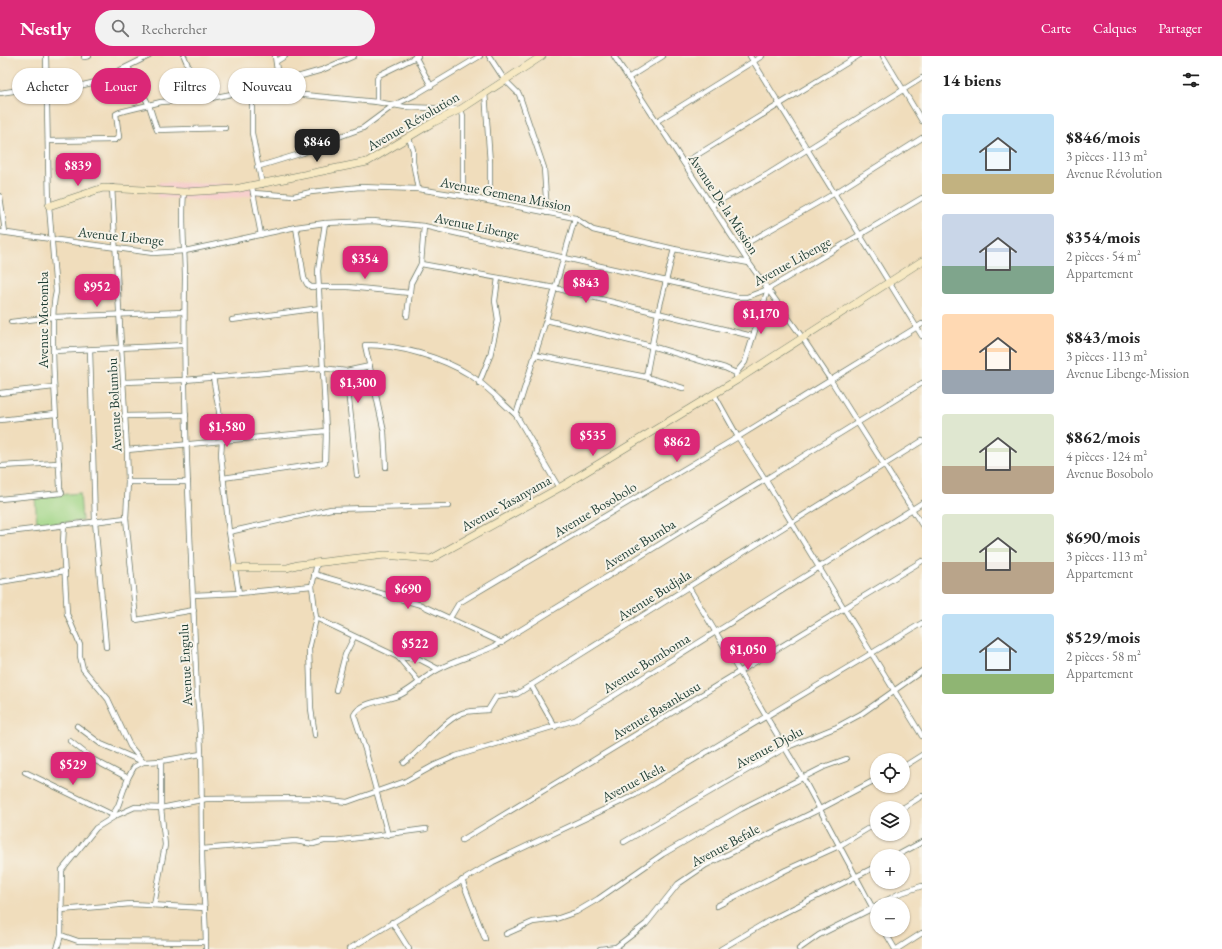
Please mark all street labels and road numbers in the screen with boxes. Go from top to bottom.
street label: Avenue Révolution [363,87,463,155]
street label: Avenue De la Mission [684,149,764,258]
street label: Avenue Gemena Mission [438,172,574,216]
street label: Avenue Libenge [432,208,522,244]
street label: Avenue Libenge [76,222,165,250]
street label: Avenue Libenge [749,232,835,290]
street label: Avenue Motomba [34,271,52,369]
street label: Avenue Bolumbu [103,357,126,453]
street label: Avenue Yasanyama [457,471,555,536]
street label: Avenue Bosobolo [549,477,640,541]
street label: Avenue Bumba [599,514,679,574]
street label: Avenue Budjala [613,565,694,625]
street label: Avenue Engulu [174,623,196,708]
street label: Avenue Bomboma [598,629,693,698]
street label: Avenue Basankusu [608,676,704,744]
street label: Avenue Djolu [731,721,807,773]
street label: Avenue Ikela [598,758,668,807]
street label: Avenue Befale [687,819,763,871]

